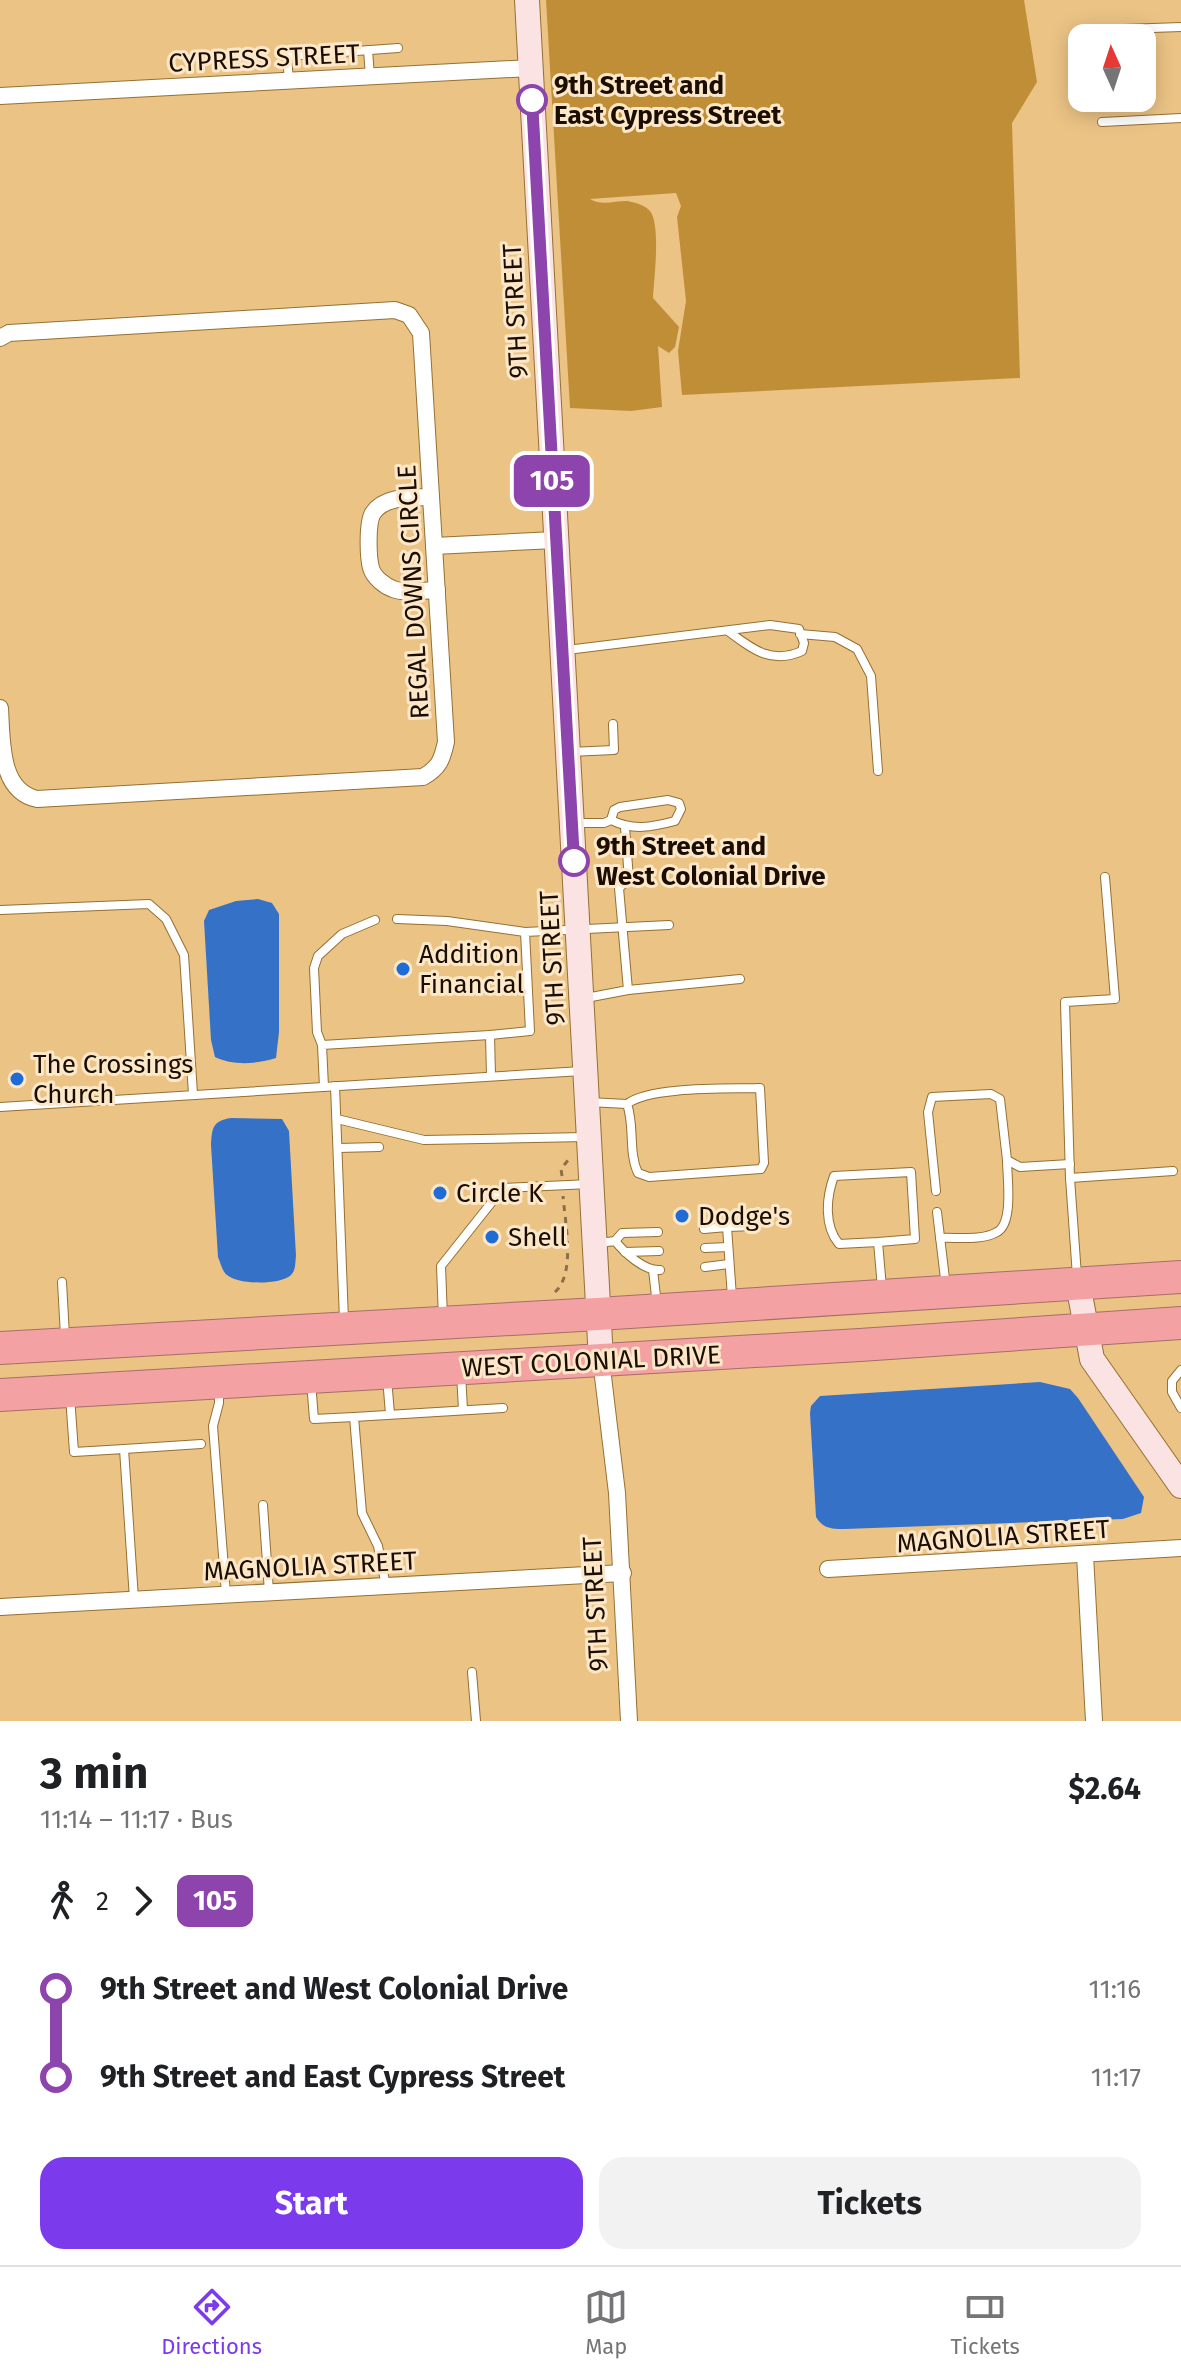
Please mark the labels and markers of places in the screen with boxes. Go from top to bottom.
place label: 9th Street and East Cypress Street [554,70,782,131]
marker: 9th Street and East Cypress Street [517,85,547,115]
place label: 9th Street and West Colonial Drive [596,831,826,892]
marker: 9th Street and West Colonial Drive [559,846,589,876]
place label: Addition Financial [419,939,524,1000]
marker: Addition Financial [394,960,412,978]
place label: The Crossings Church [33,1049,193,1110]
marker: The Crossings Church [8,1070,26,1088]
place label: Circle K [456,1178,544,1209]
marker: Circle K [431,1184,449,1202]
place label: Dodge's [698,1201,790,1232]
marker: Dodge's [673,1207,691,1225]
place label: Shell [508,1222,567,1253]
marker: Shell [483,1228,501,1246]

